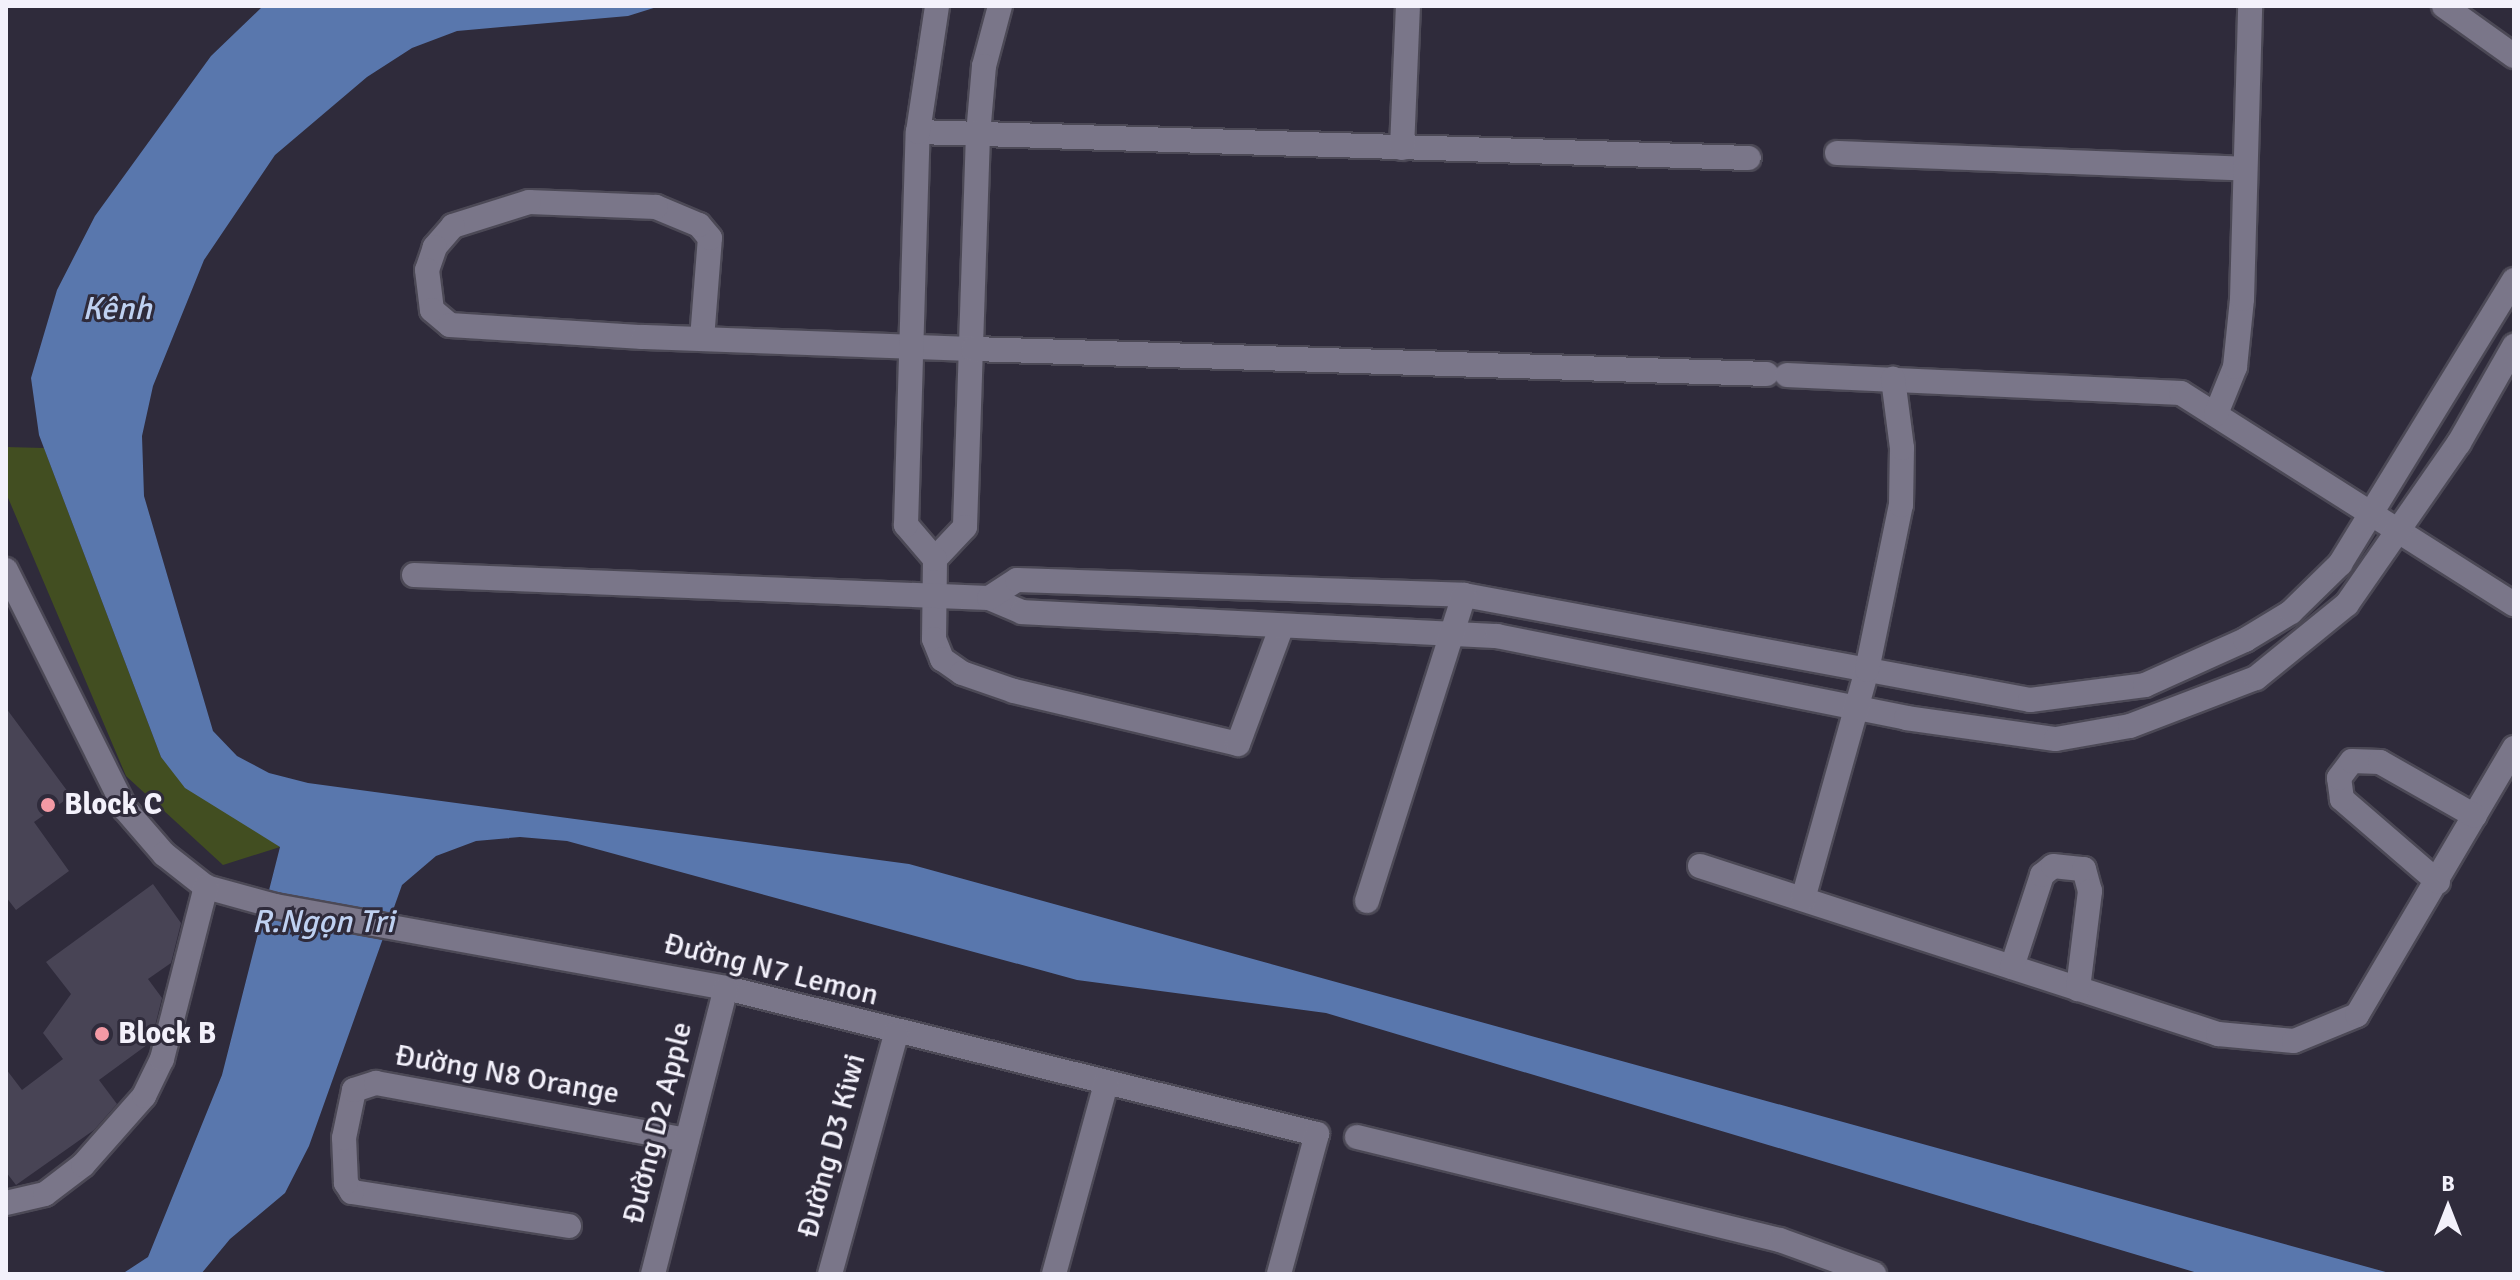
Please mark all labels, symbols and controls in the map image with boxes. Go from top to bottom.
water label: Kênh [82,290,152,328]
place label: Block C [64,787,162,823]
marker: Block C [39,796,57,814]
water label: R.Ngọn Tri [252,903,394,941]
street label: Đường N7 Lemon [660,926,882,1014]
place label: Block B [118,1016,216,1052]
street label: Đường D2 Apple [616,1018,700,1228]
marker: Block B [93,1025,111,1043]
street label: Đường N8 Orange [392,1038,622,1112]
street label: Đường D3 Kiwi [790,1050,874,1242]
north arrow [2408,1168,2488,1248]
text: B [2441,1170,2455,1197]

